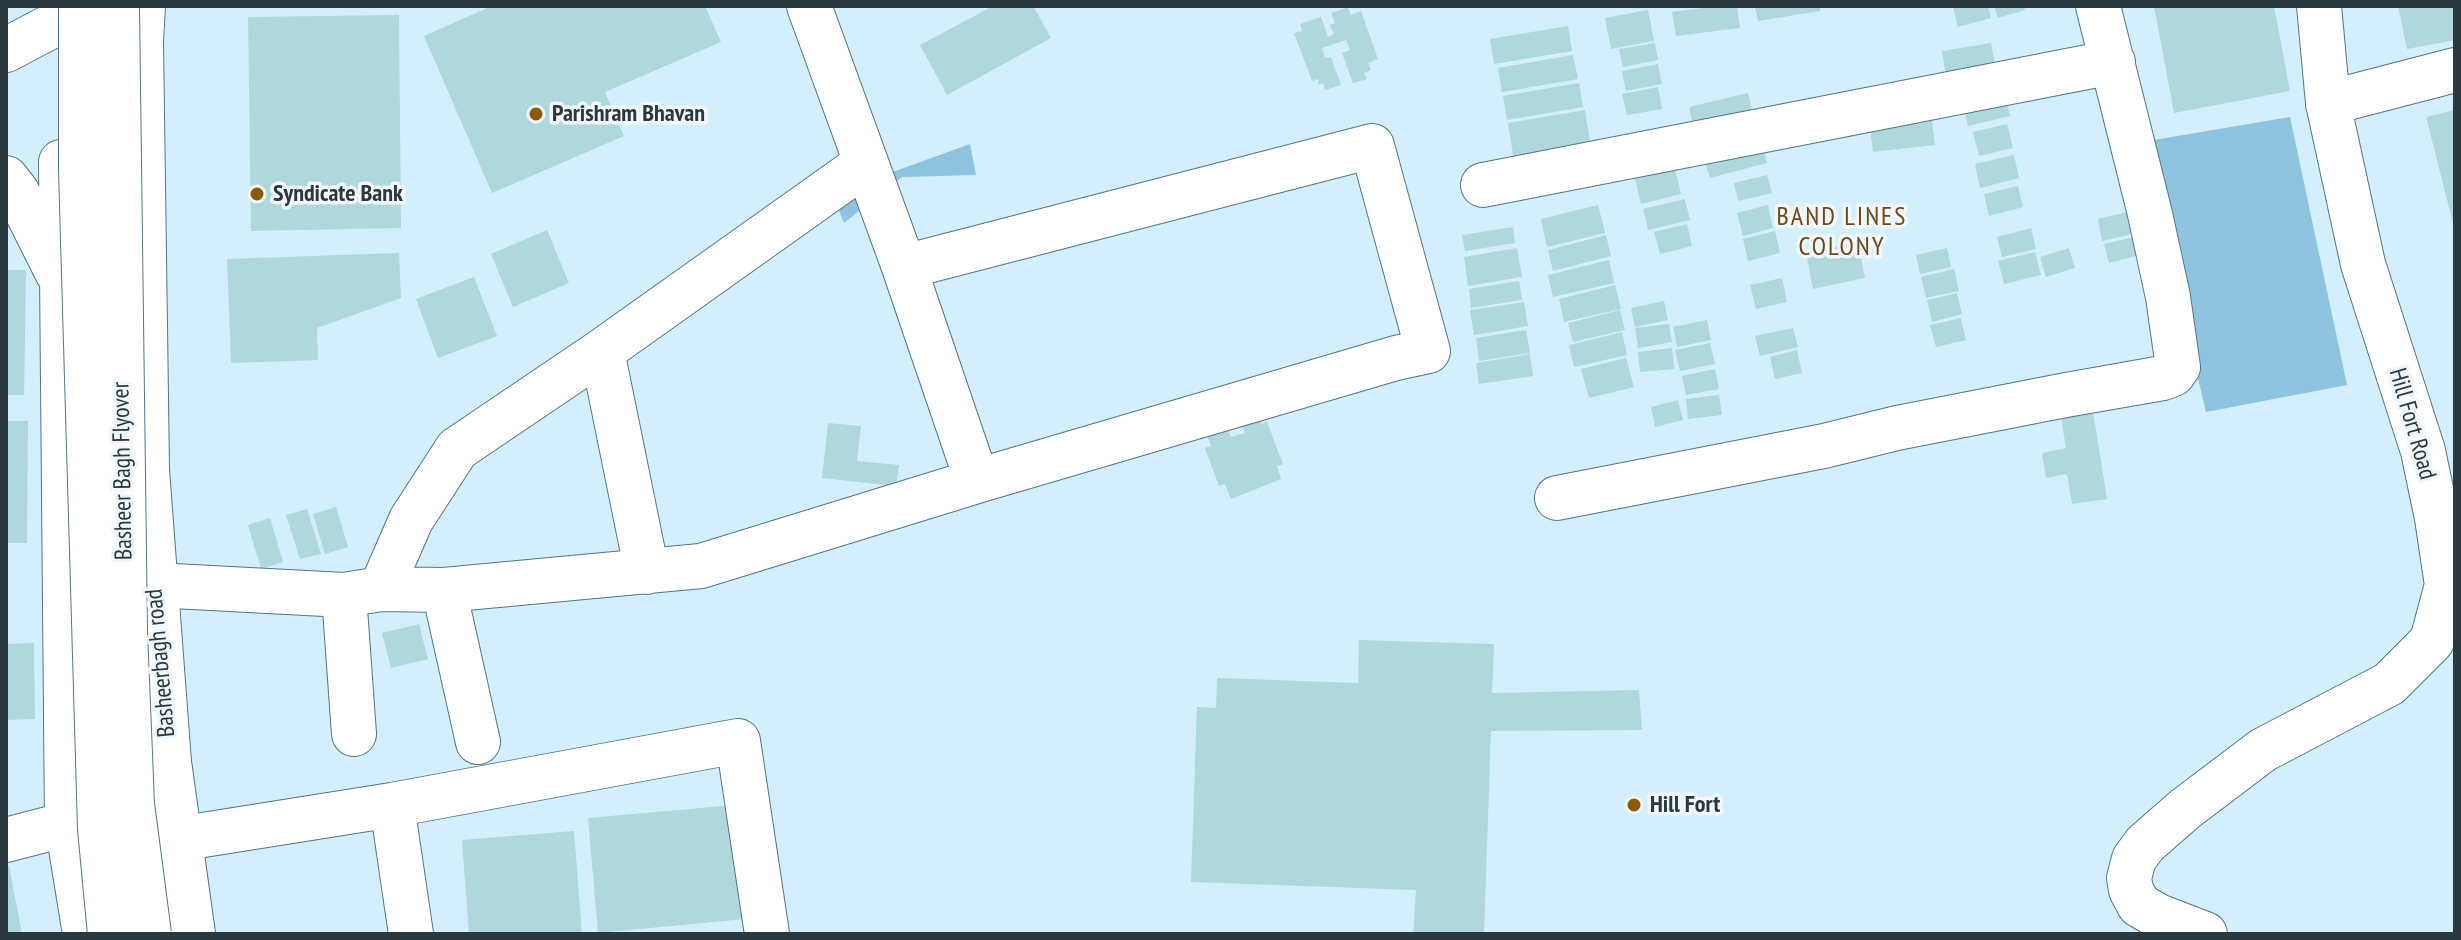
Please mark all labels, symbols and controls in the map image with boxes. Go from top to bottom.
place label: Parishram Bhavan [552,100,705,128]
marker: Parishram Bhavan [527,105,545,123]
place label: Syndicate Bank [273,180,403,208]
marker: Syndicate Bank [248,185,266,203]
district label: BAND LINES COLONY [1777,202,1907,264]
street label: Hill Fort Road [2382,365,2442,483]
street label: Basheer Bagh Flyover [107,382,139,560]
street label: Basheerbagh road [140,588,182,738]
place label: Hill Fort [1650,791,1720,819]
marker: Hill Fort [1625,796,1643,814]

